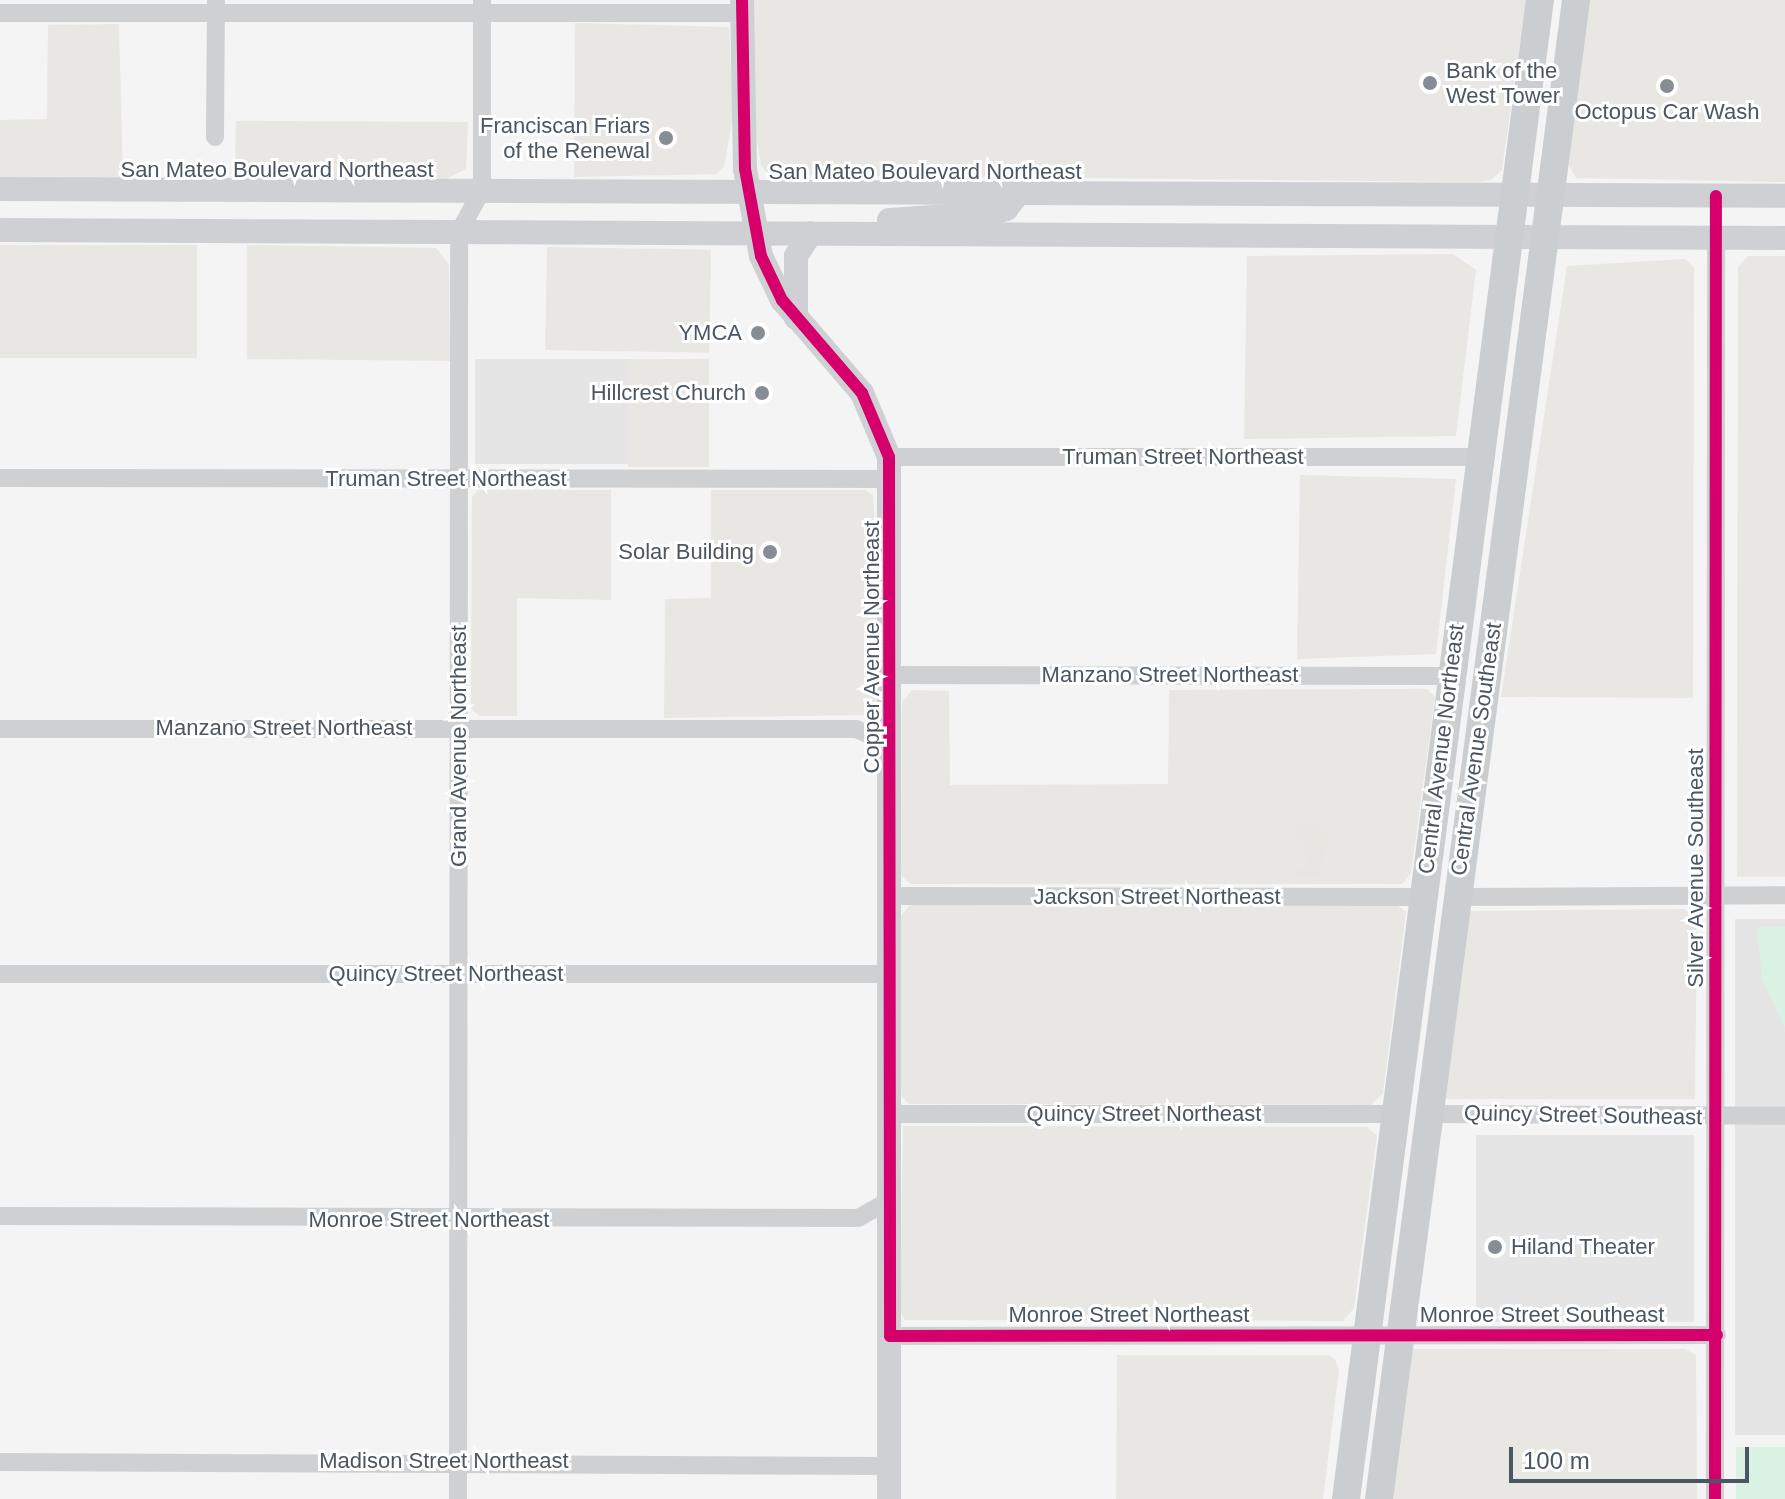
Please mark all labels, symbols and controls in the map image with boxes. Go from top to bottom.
place label: Bank of the West Tower [1446,57,1561,108]
marker: Bank of the West Tower [1421,74,1439,92]
marker: Octopus Car Wash [1658,77,1676,95]
place label: Octopus Car Wash [1574,99,1760,125]
place label: Franciscan Friars of the Renewal [480,112,650,164]
marker: Franciscan Friars of the Renewal [657,129,675,147]
street label: San Mateo Boulevard Northeast [120,157,434,183]
street label: San Mateo Boulevard Northeast [768,159,1082,185]
place label: YMCA [678,320,742,346]
marker: YMCA [749,324,767,342]
place label: Hillcrest Church [591,380,746,406]
marker: Hillcrest Church [753,384,771,402]
street label: Truman Street Northeast [1062,444,1304,470]
street label: Truman Street Northeast [325,466,567,492]
street label: Copper Avenue Northeast [859,520,885,774]
place label: Solar Building [618,539,754,565]
marker: Solar Building [761,543,779,561]
street label: Central Avenue Southeast [1445,620,1507,878]
street label: Central Avenue Northeast [1412,622,1470,876]
street label: Grand Avenue Northeast [446,625,472,867]
street label: Manzano Street Northeast [1042,662,1298,688]
street label: Manzano Street Northeast [156,715,412,741]
street label: Silver Avenue Southeast [1683,748,1709,988]
street label: Jackson Street Northeast [1033,884,1281,910]
street label: Quincy Street Northeast [329,961,563,987]
street label: Quincy Street Southeast [1464,1100,1702,1130]
street label: Quincy Street Northeast [1027,1101,1261,1127]
street label: Monroe Street Northeast [309,1207,549,1233]
place label: Hiland Theater [1511,1234,1655,1260]
marker: Hiland Theater [1486,1238,1504,1256]
street label: Monroe Street Northeast [1009,1302,1249,1328]
street label: Monroe Street Southeast [1420,1302,1664,1328]
scale bar [1513,1431,1753,1481]
text: 100 m [1523,1447,1590,1474]
street label: Madison Street Northeast [319,1448,569,1474]

